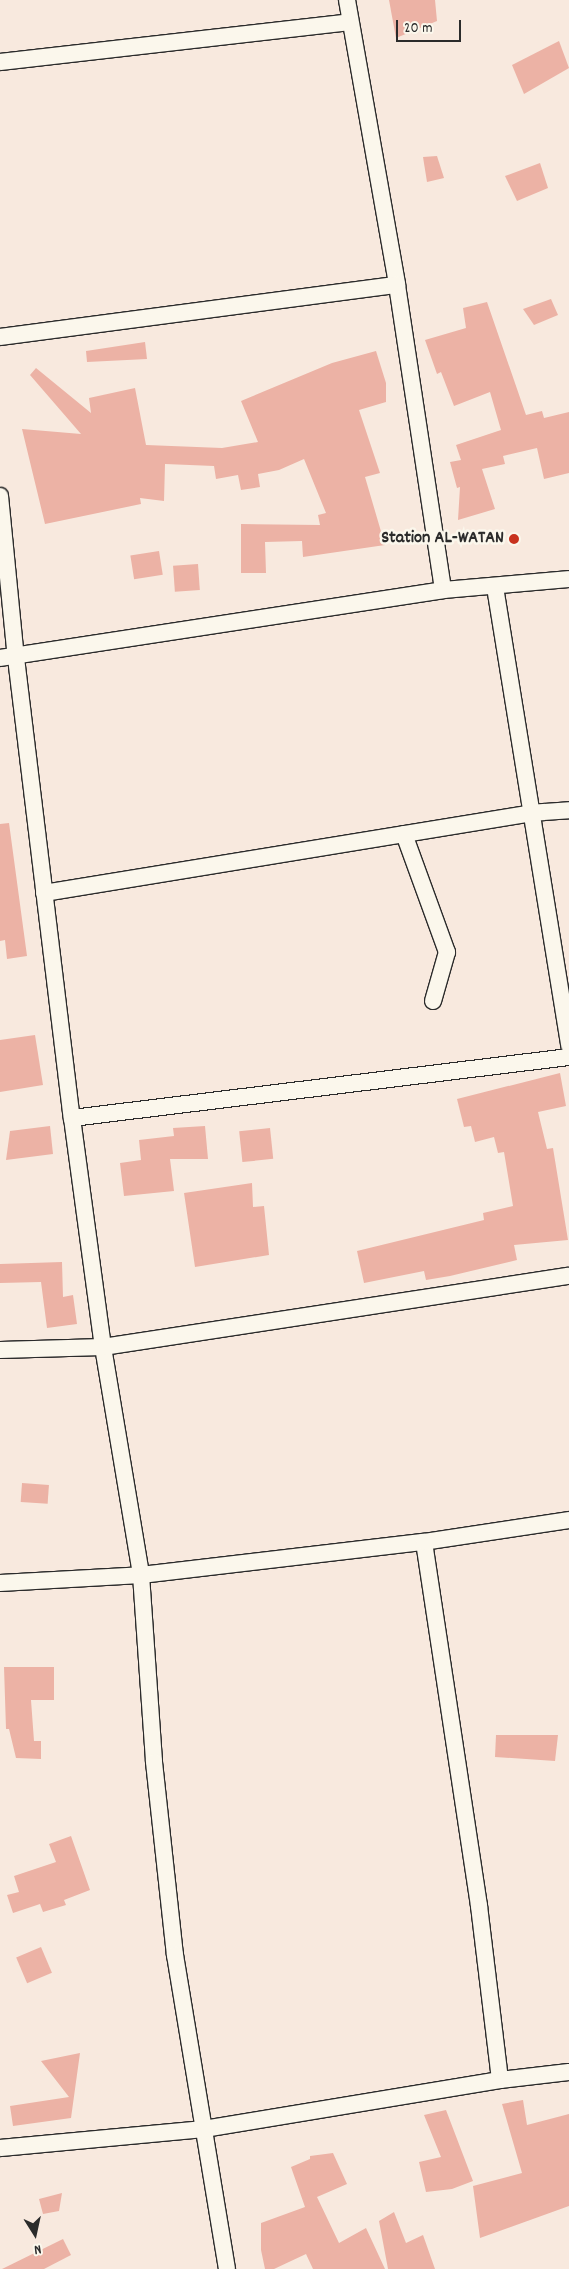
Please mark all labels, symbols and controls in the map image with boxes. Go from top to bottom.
scale bar [399,10,464,42]
text: 20 m [404,18,432,40]
place label: Station AL-WATAN [381,528,504,550]
marker: Station AL-WATAN [508,533,520,545]
north arrow [10,2209,60,2259]
text: N [32,2238,43,2259]

